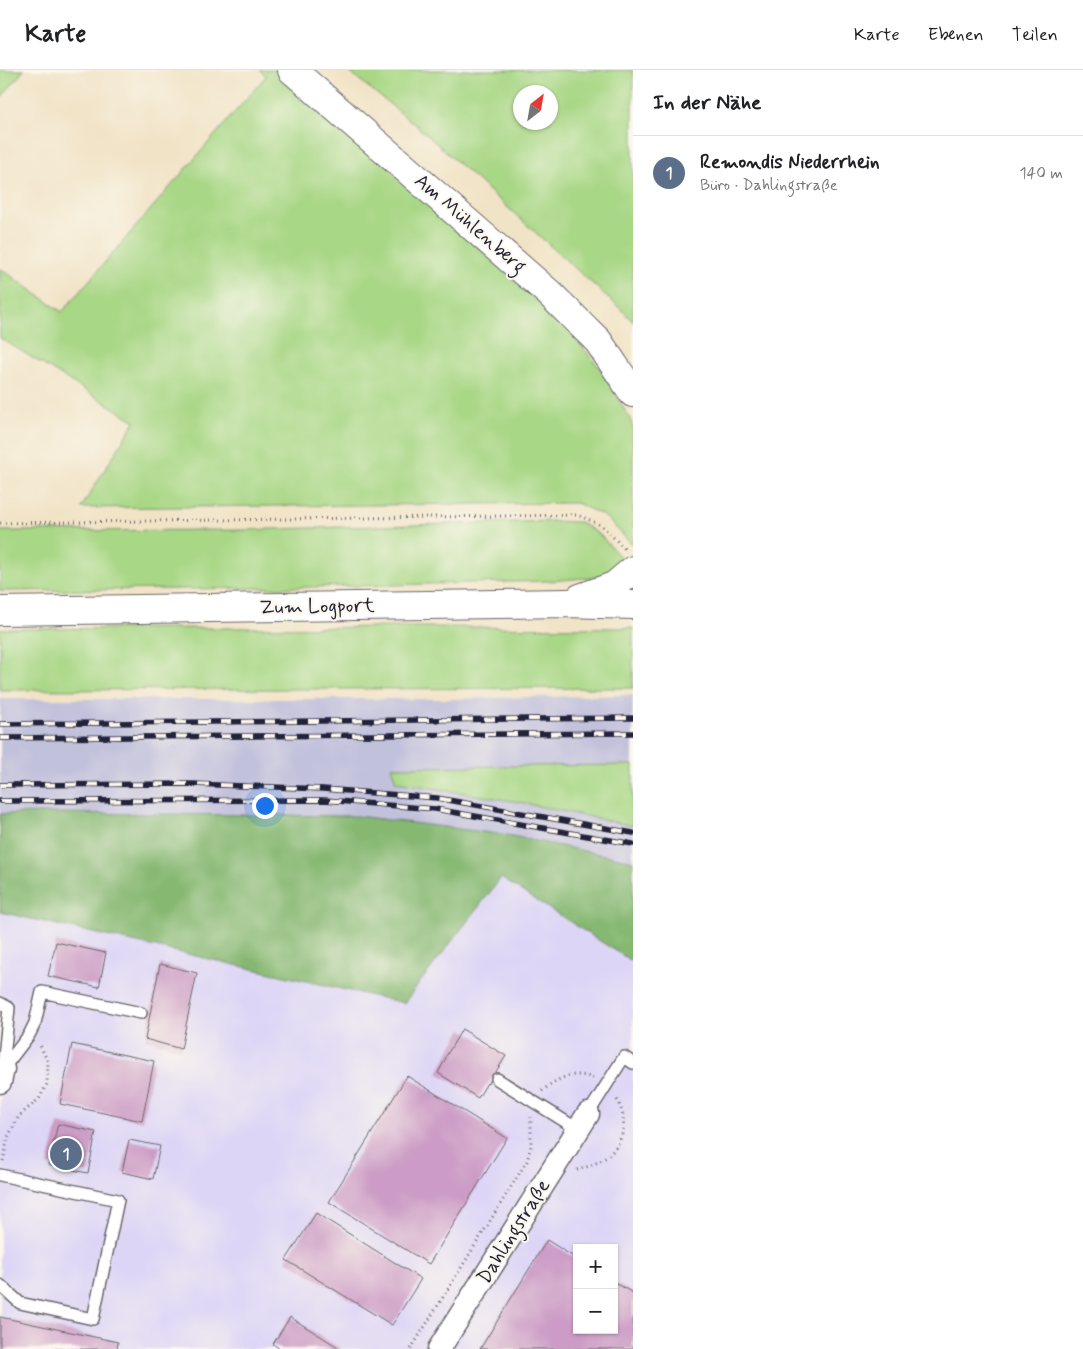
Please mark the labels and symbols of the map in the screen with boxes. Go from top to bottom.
north arrow [513,85,558,130]
street label: Am Mühlenberg [407,168,532,282]
street label: Zum Logport [259,592,375,622]
your location [252,793,278,819]
pin: 1 [50,1135,82,1173]
street label: Dahlingstraße [471,1174,559,1291]

